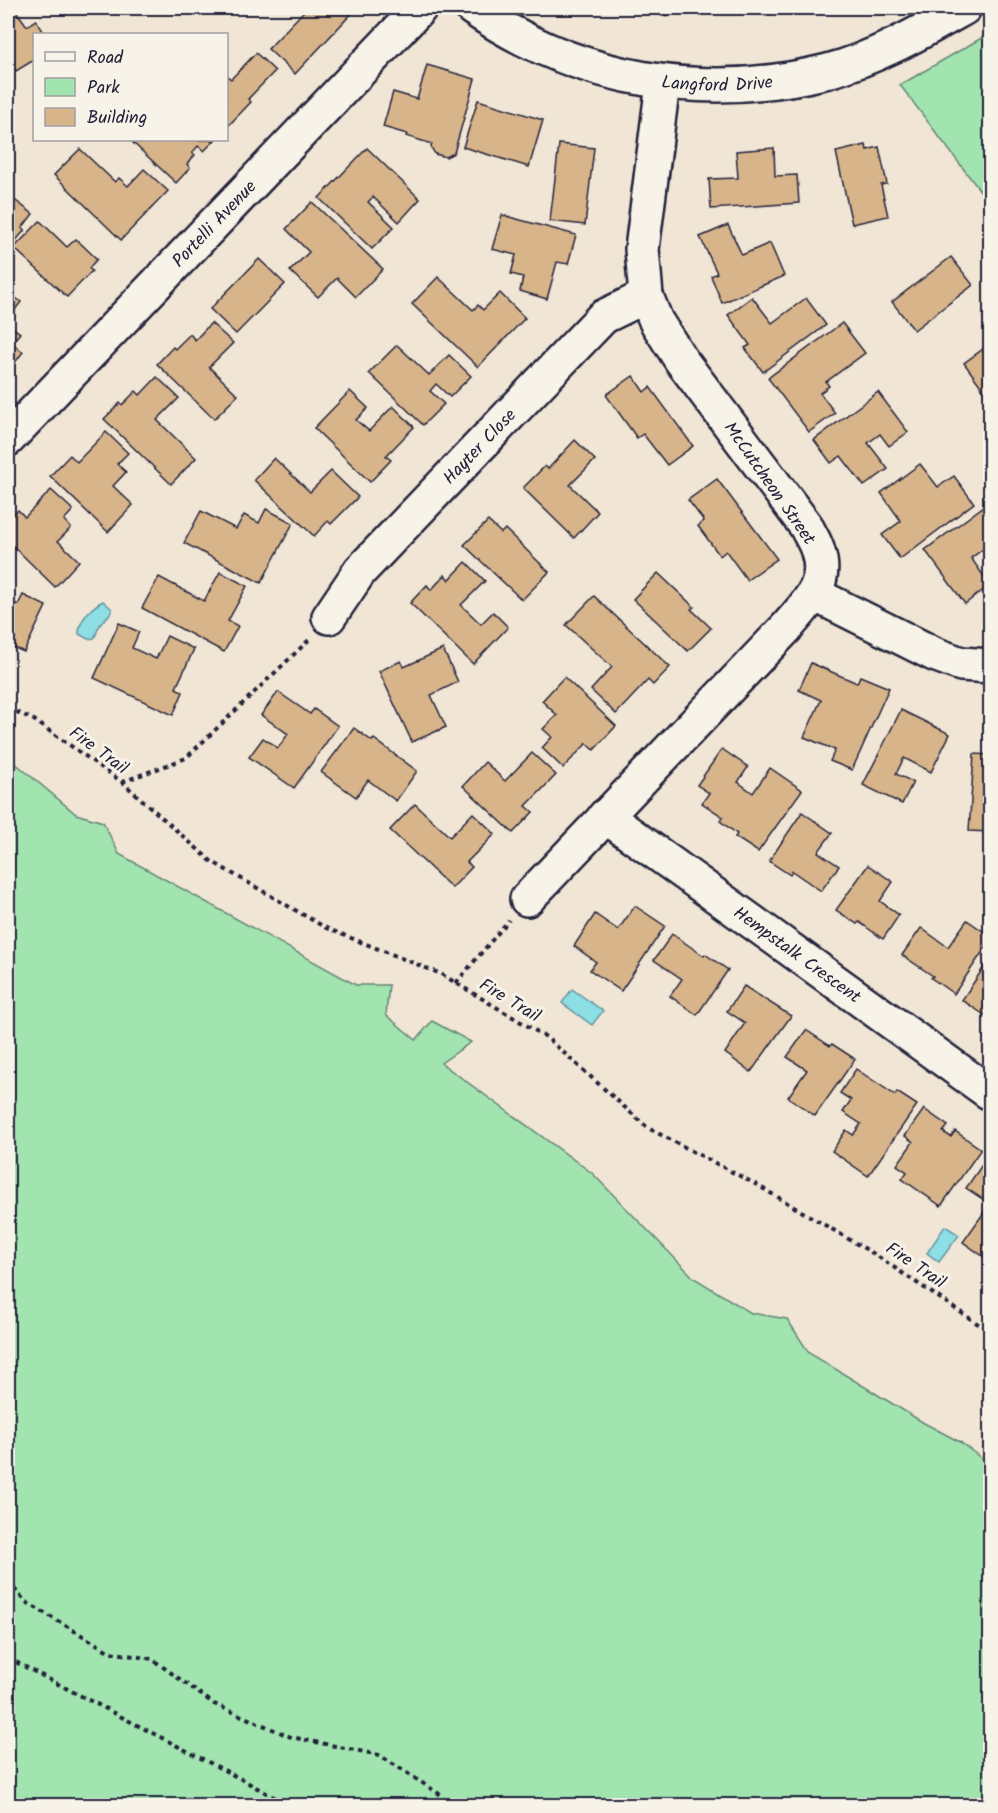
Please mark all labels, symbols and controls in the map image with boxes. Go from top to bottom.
legend [33,33,228,141]
text: Road [87,44,124,73]
street label: Langford Drive [660,68,775,101]
text: Park [87,74,120,103]
text: Building [87,104,147,133]
street label: Portelli Avenue [166,174,264,275]
street label: Hayter Close [437,403,524,492]
street label: McCutcheon Street [715,416,823,552]
street label: Fire Trail [62,720,135,783]
street label: Hempstalk Crescent [727,900,867,1012]
street label: Fire Trail [473,971,546,1031]
street label: Fire Trail [879,1235,952,1298]

